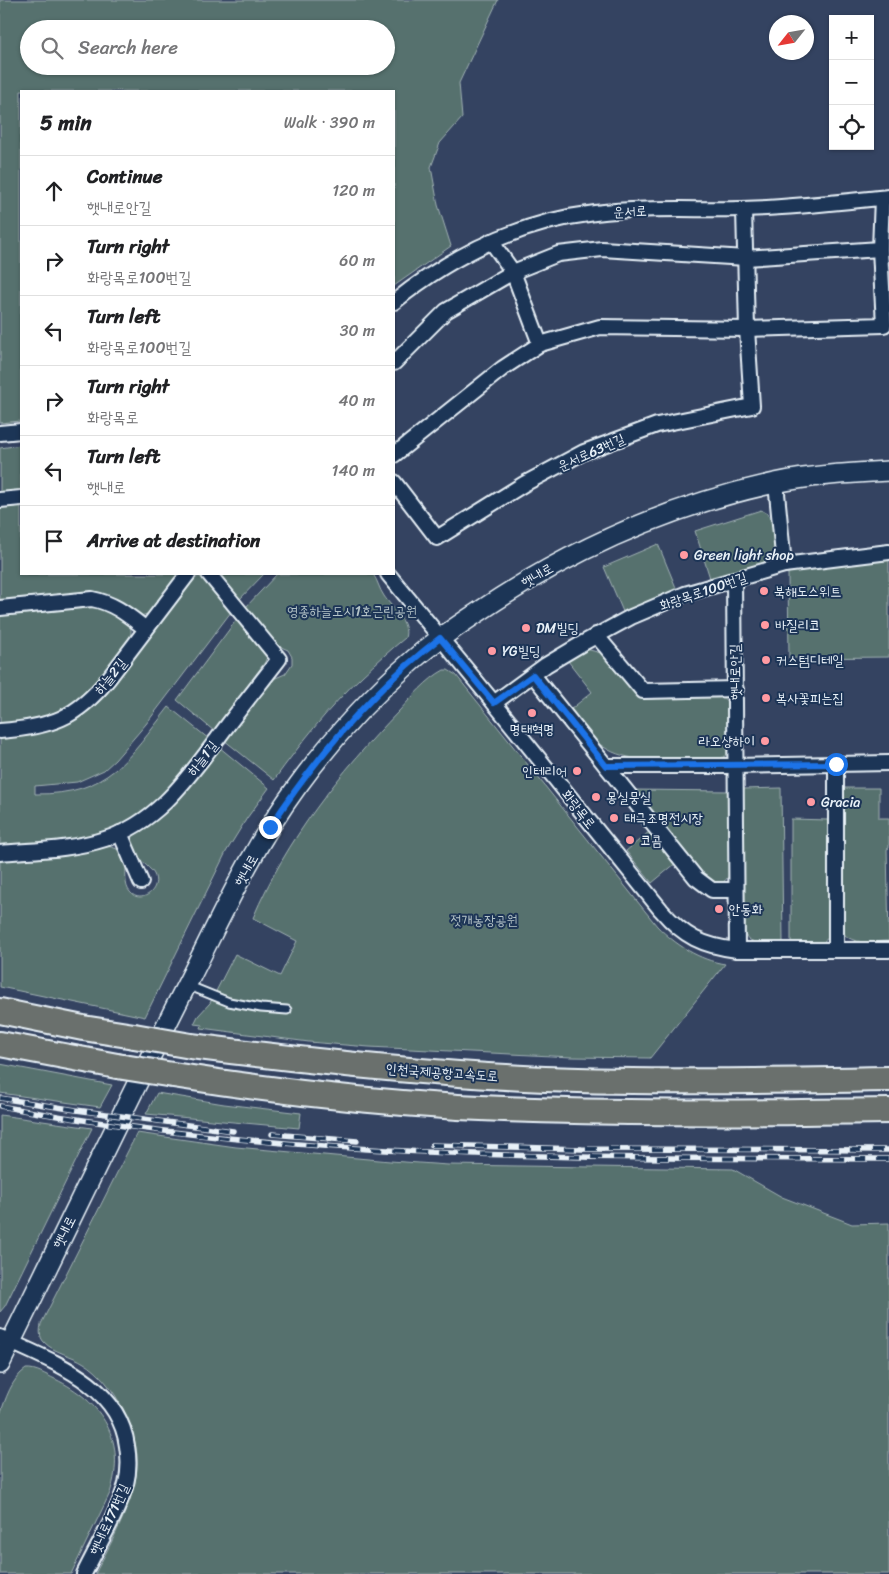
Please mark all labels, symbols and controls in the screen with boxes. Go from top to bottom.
north arrow [769,15,814,60]
map controls [829,15,874,150]
button: + [829,15,874,60]
search box [20,20,395,75]
text: Search here [78,31,178,64]
icon: search [38,34,66,62]
button: − [829,60,874,105]
text: 5 min [40,104,92,142]
button: locate [829,105,874,150]
text: Walk · 390 m [284,108,375,137]
text: Continue [87,160,163,193]
text: 120 m [332,176,375,205]
icon: ahead [40,177,68,205]
text: 햇내로안길 [87,193,151,222]
street label: 운서로 [613,198,647,225]
text: Turn right [87,230,169,263]
text: 60 m [339,246,375,275]
icon: right [40,247,68,275]
text: 화랑목로100번길 [87,263,191,292]
text: Turn left [87,300,160,333]
text: 30 m [340,316,375,345]
icon: left [40,317,68,345]
text: 화랑목로100번길 [87,333,191,362]
text: Turn right [87,370,169,403]
text: 40 m [338,386,375,415]
icon: right [40,387,68,415]
text: 화랑목로 [87,403,139,432]
street label: 운서로63번길 [553,426,630,479]
text: Turn left [87,440,160,473]
text: 140 m [332,456,375,485]
icon: left [40,457,68,485]
text: 햇내로 [87,473,126,502]
text: Arrive at destination [87,524,260,557]
icon: arrive [40,527,68,555]
place label: Green light shop [694,543,794,568]
marker: Green light shop [678,549,690,561]
street label: 햇내로 [516,556,558,595]
street label: 화랑목로100번길 [656,565,751,618]
place label: 북해도스위트 [774,579,842,604]
marker: 북해도스위트 [758,585,770,597]
park label: 영종하늘도시1호근린공원 [287,599,417,624]
place label: 바질리코 [775,613,820,638]
place label: DM빌딩 [536,616,579,641]
marker: 바질리코 [759,619,771,631]
marker: DM빌딩 [520,622,532,634]
place label: YG빌딩 [502,639,540,664]
street label: 햇내로안길 [722,643,748,700]
marker: YG빌딩 [486,645,498,657]
place label: 커스텀디테일 [776,648,844,673]
street label: 하늘2길 [87,652,134,700]
marker: 커스텀디테일 [760,654,772,666]
place label: 복사꽃피는집 [776,686,844,711]
marker: 복사꽃피는집 [760,692,772,704]
marker: 명태혁명 [526,707,538,719]
place label: 명태혁명 [509,717,555,742]
place label: 라오샹하이 [699,729,755,754]
street label: 하늘1길 [180,734,225,782]
marker: 라오샹하이 [759,735,771,747]
route start [825,753,848,776]
place label: 인테리어 [522,759,567,784]
marker: 인테리어 [571,765,583,777]
street label: 화랑목로 [555,784,602,835]
place label: 몽실뭉실 [606,785,651,810]
place label: Gracia [821,790,860,815]
marker: 몽실뭉실 [590,791,602,803]
marker: Gracia [805,796,817,808]
place label: 태극조명전시장 [624,806,704,831]
marker: 태극조명전시장 [608,812,620,824]
route end [259,816,282,839]
place label: 코콤 [640,828,663,853]
marker: 코콤 [624,834,636,846]
street label: 햇내로 [227,849,266,891]
place label: 안동화 [729,897,763,922]
marker: 안동화 [713,903,725,915]
park label: 젓개농장공원 [450,908,518,933]
street label: 인천국제공항고속도로 [385,1056,499,1089]
street label: 햇내로 [46,1212,83,1253]
street label: 햇내로171번길 [83,1479,137,1559]

